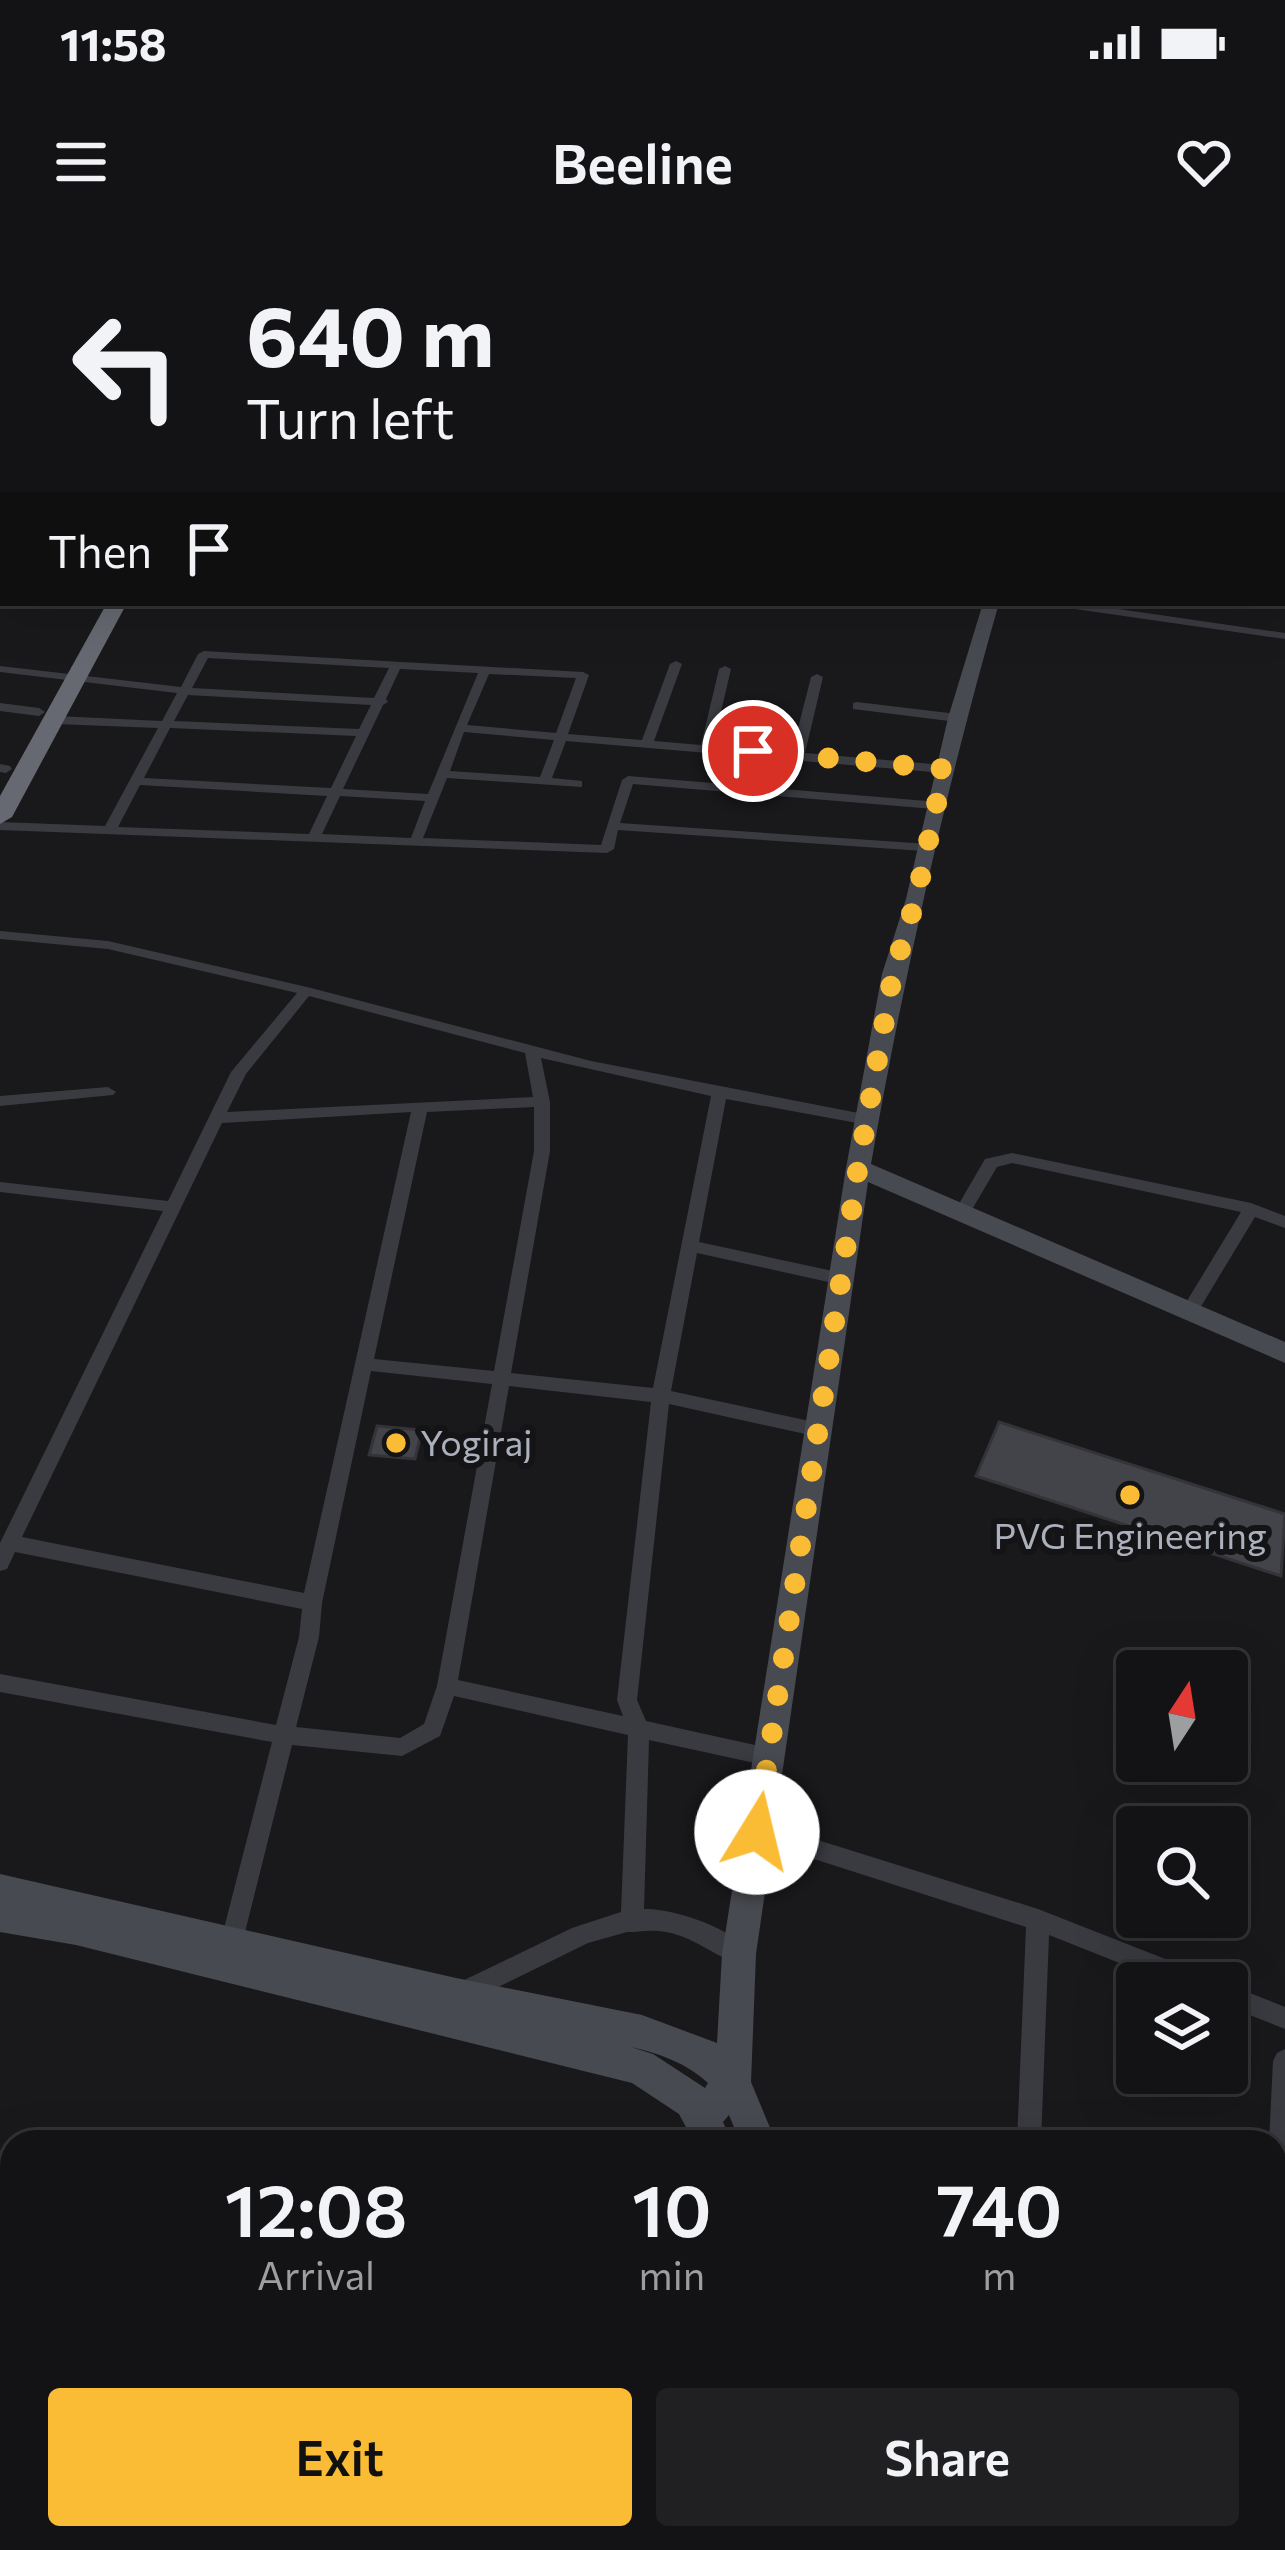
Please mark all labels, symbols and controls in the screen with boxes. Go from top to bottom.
text: 11:58 [60,15,167,70]
icon: menu [48,129,114,195]
text: Beeline [552,129,733,195]
icon: heart [1171,129,1237,195]
text: 640 m [246,282,495,384]
icon: left [48,288,204,444]
text: Turn left [246,384,454,450]
icon: arrive [176,516,242,582]
text: Then [48,522,152,577]
pin [702,700,804,802]
icon: arrive [720,718,786,784]
place label: Yogiraj [420,1419,532,1463]
marker: Yogiraj [383,1430,409,1456]
marker: PVG Engineering [1117,1482,1143,1508]
place label: PVG Engineering [994,1512,1266,1556]
north arrow [1116,1650,1248,1782]
map controls [1116,1650,1248,2094]
position arrow [694,1769,820,1895]
button: search [1116,1806,1248,1938]
button: layers [1116,1962,1248,2094]
text: 12:08 [225,2164,407,2252]
text: 10 [632,2164,712,2252]
text: 740 [936,2164,1062,2252]
text: Arrival [257,2250,375,2298]
text: min [639,2250,705,2298]
text: m [982,2250,1016,2298]
button: Exit [48,2388,632,2526]
button: Share [656,2388,1239,2526]

